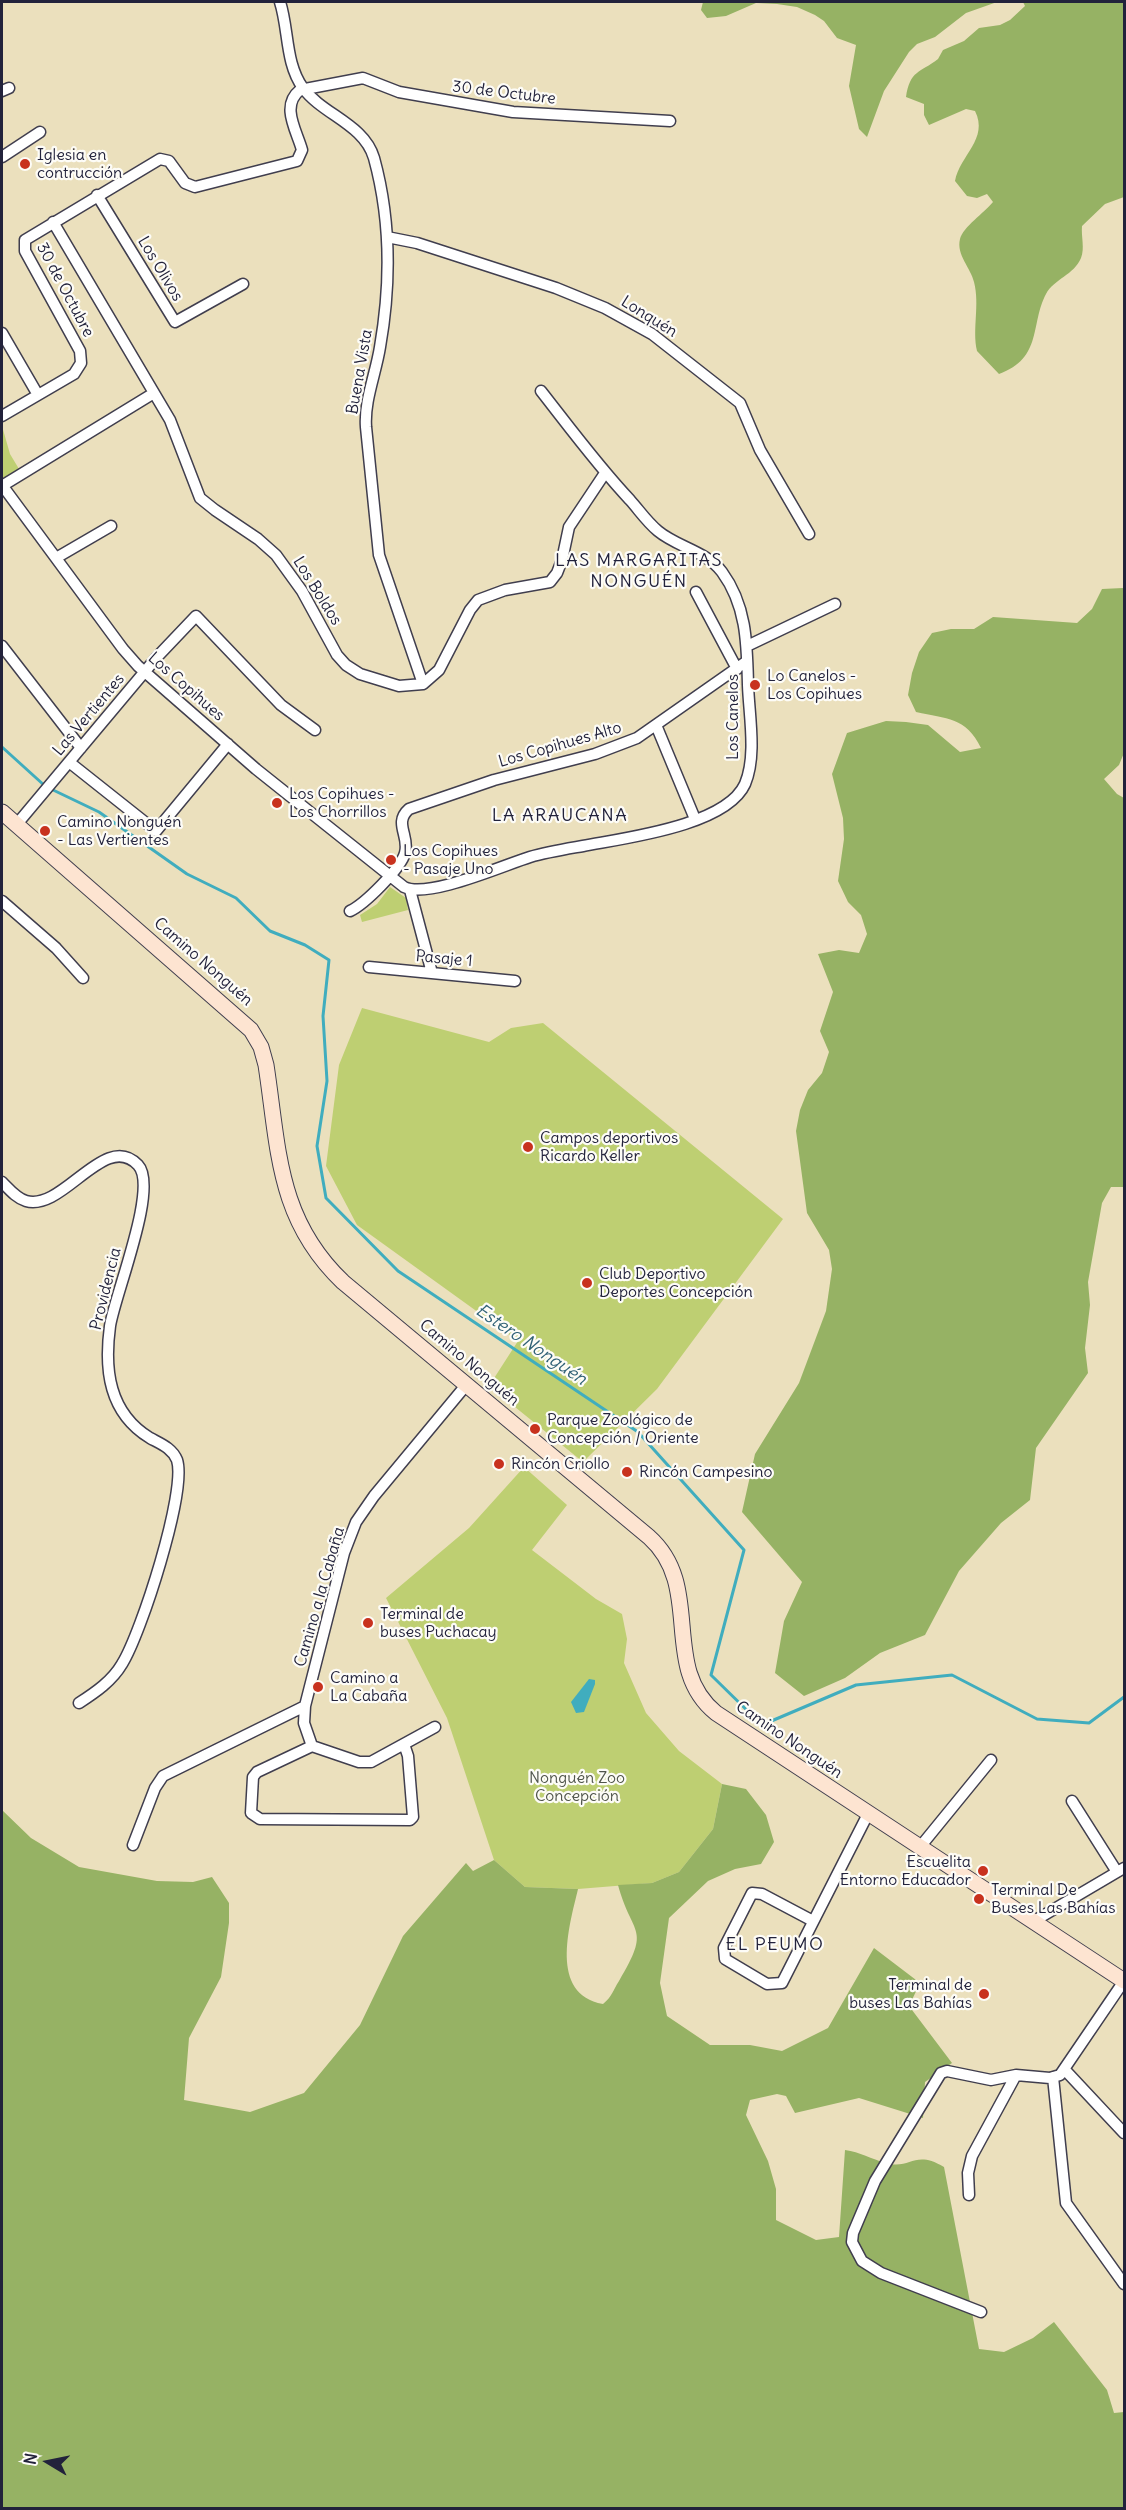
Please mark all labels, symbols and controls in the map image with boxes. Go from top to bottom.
street label: 30 de Octubre [451,77,557,109]
place label: Iglesia en contrucción [37,145,122,183]
marker: Iglesia en contrucción [18,157,32,171]
street label: Los Olivos [133,233,187,305]
street label: 30 de Octubre [32,240,98,340]
street label: Lonquén [617,292,681,342]
street label: Buena Vista [343,328,377,416]
district label: LAS MARGARITAS NONGUÉN [555,550,723,592]
street label: Los Boldos [288,553,346,629]
street label: Los Copihues [144,649,228,725]
place label: Lo Canelos - Los Copihues [767,666,862,704]
street label: Las Vertientes [49,670,129,760]
street label: Los Canelos [723,674,743,760]
marker: Lo Canelos - Los Copihues [748,678,762,692]
street label: Los Copihues Alto [496,718,624,772]
place label: Los Copihues - Los Chorrillos [289,784,395,822]
marker: Los Copihues - Los Chorrillos [270,796,284,810]
district label: LA ARAUCANA [492,805,628,827]
place label: Camino Nonguén - Las Vertientes [57,812,181,850]
marker: Camino Nonguén - Las Vertientes [38,824,52,838]
place label: Los Copihues - Pasaje Uno [403,841,498,879]
marker: Los Copihues - Pasaje Uno [384,853,398,867]
street label: Camino Nonguén [150,914,256,1010]
street label: Pasaje 1 [415,947,473,971]
place label: Campos deportivos Ricardo Keller [540,1128,678,1166]
marker: Campos deportivos Ricardo Keller [521,1140,535,1154]
street label: Providencia [86,1246,126,1332]
place label: Club Deportivo Deportes Concepción [599,1264,753,1302]
marker: Club Deportivo Deportes Concepción [580,1276,594,1290]
water label: Estero Nonguén [471,1300,591,1390]
street label: Camino Nonguén [415,1316,523,1410]
place label: Parque Zoológico de Concepción / Oriente [547,1410,699,1448]
marker: Parque Zoológico de Concepción / Oriente [528,1422,542,1436]
place label: Rincón Criollo [511,1454,610,1474]
marker: Rincón Criollo [492,1457,506,1471]
place label: Rincón Campesino [639,1462,773,1482]
marker: Rincón Campesino [620,1465,634,1479]
street label: Camino a la Cabaña [291,1525,349,1669]
place label: Terminal de buses Puchacay [380,1604,497,1642]
marker: Terminal de buses Puchacay [361,1616,375,1630]
place label: Camino a La Cabaña [330,1668,407,1706]
marker: Camino a La Cabaña [311,1680,325,1694]
street label: Camino Nonguén [732,1697,846,1783]
park label: Nonguén Zoo Concepción [529,1768,625,1806]
place label: Escuelita Entorno Educador [840,1852,971,1890]
marker: Escuelita Entorno Educador [976,1864,990,1878]
place label: Terminal De Buses Las Bahías [991,1880,1115,1918]
marker: Terminal De Buses Las Bahías [972,1892,986,1906]
district label: EL PEUMO [726,1934,824,1956]
place label: Terminal de buses Las Bahías [849,1975,972,2013]
marker: Terminal de buses Las Bahías [977,1987,991,2001]
north arrow [18,2432,78,2492]
text: N [19,2452,41,2466]

